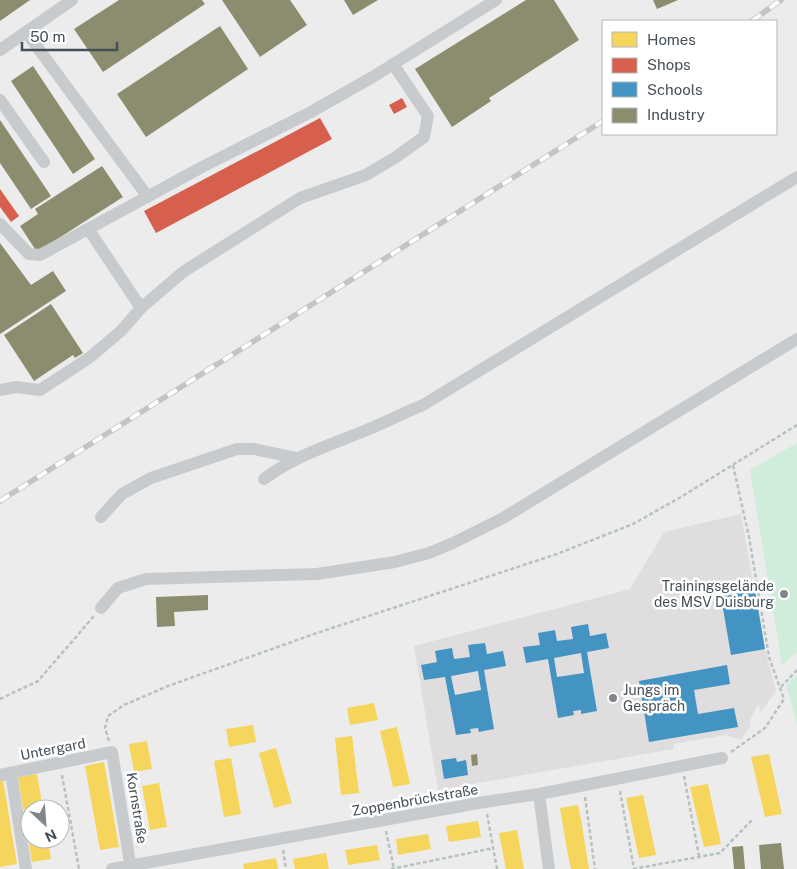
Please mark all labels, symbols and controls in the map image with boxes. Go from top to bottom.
scale bar [22,20,118,52]
legend [602,20,777,135]
text: 50 m [30,28,65,45]
text: Homes [647,31,696,48]
text: Shops [647,56,691,73]
text: Schools [647,81,703,98]
text: Industry [647,106,705,123]
place label: Trainingsgelände des MSV Duisburg [654,578,774,610]
marker: Trainingsgelände des MSV Duisburg [778,588,790,600]
place label: Jungs im Gespräch [623,682,685,714]
marker: Jungs im Gespräch [607,692,619,704]
street label: Untergard [19,735,87,763]
street label: Kornstraße [123,771,151,845]
street label: Zoppenbrückstraße [351,781,479,819]
north arrow [20,799,70,849]
text: N [42,826,59,845]

